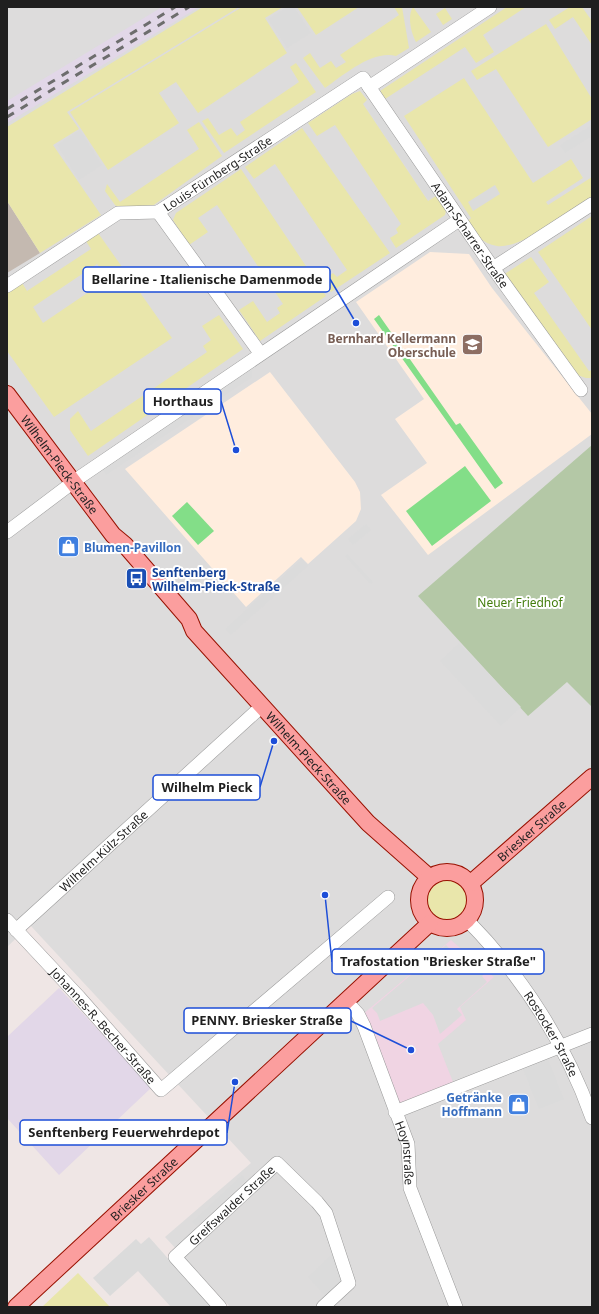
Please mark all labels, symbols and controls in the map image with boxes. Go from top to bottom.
street label: Louis-Fürnberg-Straße [160,131,275,215]
street label: Adam-Scharrer-Straße [428,178,513,291]
callout: Bellarine - Italienische Damenmode [83,267,330,292]
text: Bellarine - Italienische Damenmode [92,270,323,288]
place label: Bernhard Kellermann Oberschule [328,330,456,361]
school or university icon: Bernhard Kellermann Oberschule [459,332,485,358]
callout: Horthaus [144,389,221,414]
text: Horthaus [153,392,213,410]
street label: Wilhelm-Pieck-Straße [17,411,103,517]
shop icon: Blumen-Pavillon [55,534,81,560]
place label: Blumen-Pavillon [84,539,181,556]
place label: Senftenberg Wilhelm-Pieck-Straße [152,564,280,595]
bus stop icon: Senftenberg Wilhelm-Pieck-Straße [123,566,149,592]
park label: Neuer Friedhof [477,594,564,611]
street label: Wilhelm-Pieck-Straße [262,708,356,808]
callout: Wilhelm Pieck [153,775,260,800]
text: Wilhelm Pieck [162,778,253,796]
street label: Briesker Straße [493,795,569,865]
street label: Wilhelm-Külz-Straße [55,806,151,895]
callout: Trafostation "Briesker Straße" [332,949,544,974]
text: Trafostation "Briesker Straße" [340,952,536,970]
street label: Johannes-R.-Becher-Straße [46,963,160,1087]
street label: Rostocker Straße [520,988,583,1079]
callout: PENNY. Briesker Straße [184,1008,351,1033]
text: PENNY. Briesker Straße [191,1011,343,1029]
place label: Getränke Hoffmann [442,1089,502,1120]
shop icon: Getränke Hoffmann [505,1091,531,1117]
street label: Hoynstraße [392,1118,418,1186]
callout: Senftenberg Feuerwehrdepot [20,1120,227,1145]
text: Senftenberg Feuerwehrdepot [28,1123,220,1141]
street label: Briesker Straße [106,1153,181,1224]
street label: Greifswalder Straße [185,1161,278,1249]

